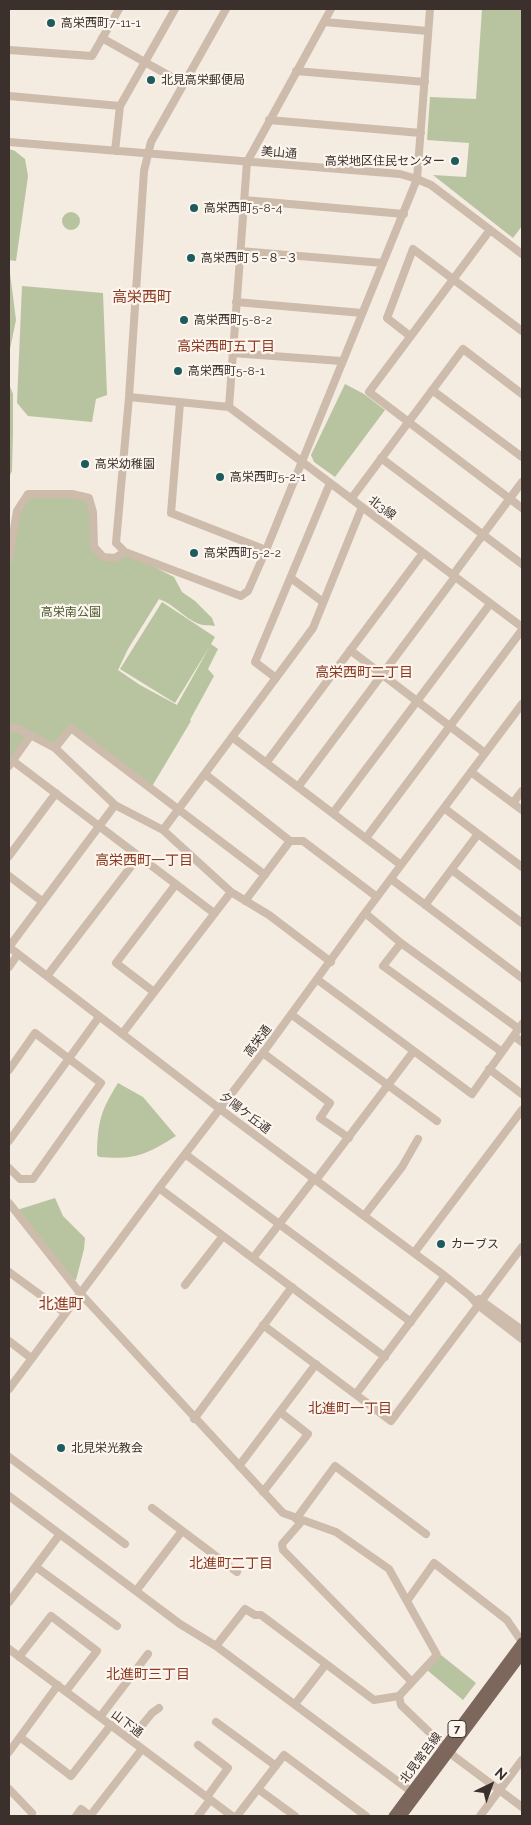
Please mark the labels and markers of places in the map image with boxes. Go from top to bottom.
place label: 高栄西町7-11-1 [61,16,141,30]
marker: 高栄西町7-11-1 [45,17,57,29]
place label: 北見高栄郵便局 [161,73,245,87]
marker: 北見高栄郵便局 [145,74,157,86]
place label: 高栄地区住民センター [325,154,445,168]
marker: 高栄地区住民センター [449,155,461,167]
place label: 高栄西町5-8-4 [204,201,282,215]
marker: 高栄西町5-8-4 [188,202,200,214]
place label: 高栄西町５−８−３ [201,251,298,265]
marker: 高栄西町５−８−３ [185,252,197,264]
place label: 高栄西町5-8-2 [194,313,272,327]
marker: 高栄西町5-8-2 [178,314,190,326]
place label: 高栄西町5-8-1 [188,364,265,378]
marker: 高栄西町5-8-1 [172,365,184,377]
place label: 高栄幼稚園 [95,457,155,471]
marker: 高栄幼稚園 [79,458,91,470]
place label: 高栄西町5-2-1 [230,470,306,484]
marker: 高栄西町5-2-1 [214,471,226,483]
place label: 高栄西町5-2-2 [204,546,281,560]
marker: 高栄西町5-2-2 [188,547,200,559]
place label: カーブス [451,1237,499,1251]
marker: カーブス [435,1238,447,1250]
place label: 北見栄光教会 [71,1441,143,1455]
marker: 北見栄光教会 [55,1442,67,1454]

